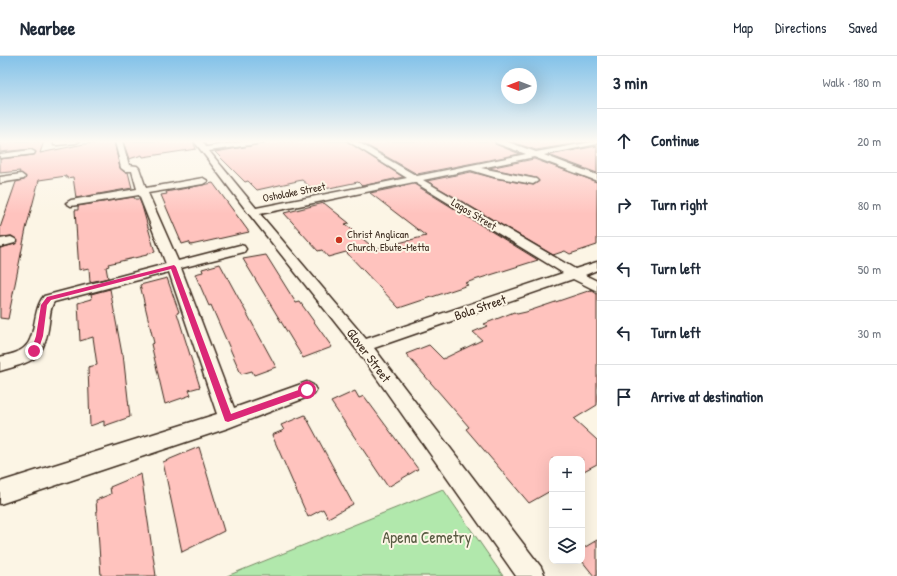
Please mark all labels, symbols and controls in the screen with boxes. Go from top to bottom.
text: Nearbee [20,15,75,41]
text: Map [733,18,753,37]
text: Directions [775,18,826,37]
text: Saved [848,18,877,37]
north arrow [501,68,537,104]
text: 3 min [613,71,648,94]
text: Walk · 180 m [822,73,881,91]
icon: ahead [613,130,635,152]
text: Continue [651,130,699,151]
text: 20 m [857,132,881,150]
street label: Osholake Street [261,179,327,205]
icon: right [613,194,635,216]
text: Turn right [651,194,707,215]
street label: Lagos Street [449,195,499,233]
text: 80 m [858,196,881,214]
place label: Christ Anglican Church, Ebute-Metta [347,227,430,254]
marker: Christ Anglican Church, Ebute-Metta [334,235,344,245]
icon: left [613,258,635,280]
text: Turn left [651,258,701,279]
text: 50 m [858,260,881,278]
street label: Bola Street [452,290,509,324]
icon: left [613,322,635,344]
text: Turn left [651,322,701,343]
street label: Glover Street [343,324,396,386]
text: 30 m [858,324,881,342]
route end [25,342,43,360]
route start [298,381,316,399]
icon: arrive [613,386,635,408]
text: Arrive at destination [651,386,763,407]
map controls [549,456,585,564]
button: + [549,456,585,492]
button: − [549,492,585,528]
park label: Apena Cemetry [382,526,472,548]
button: layers [549,528,585,564]

